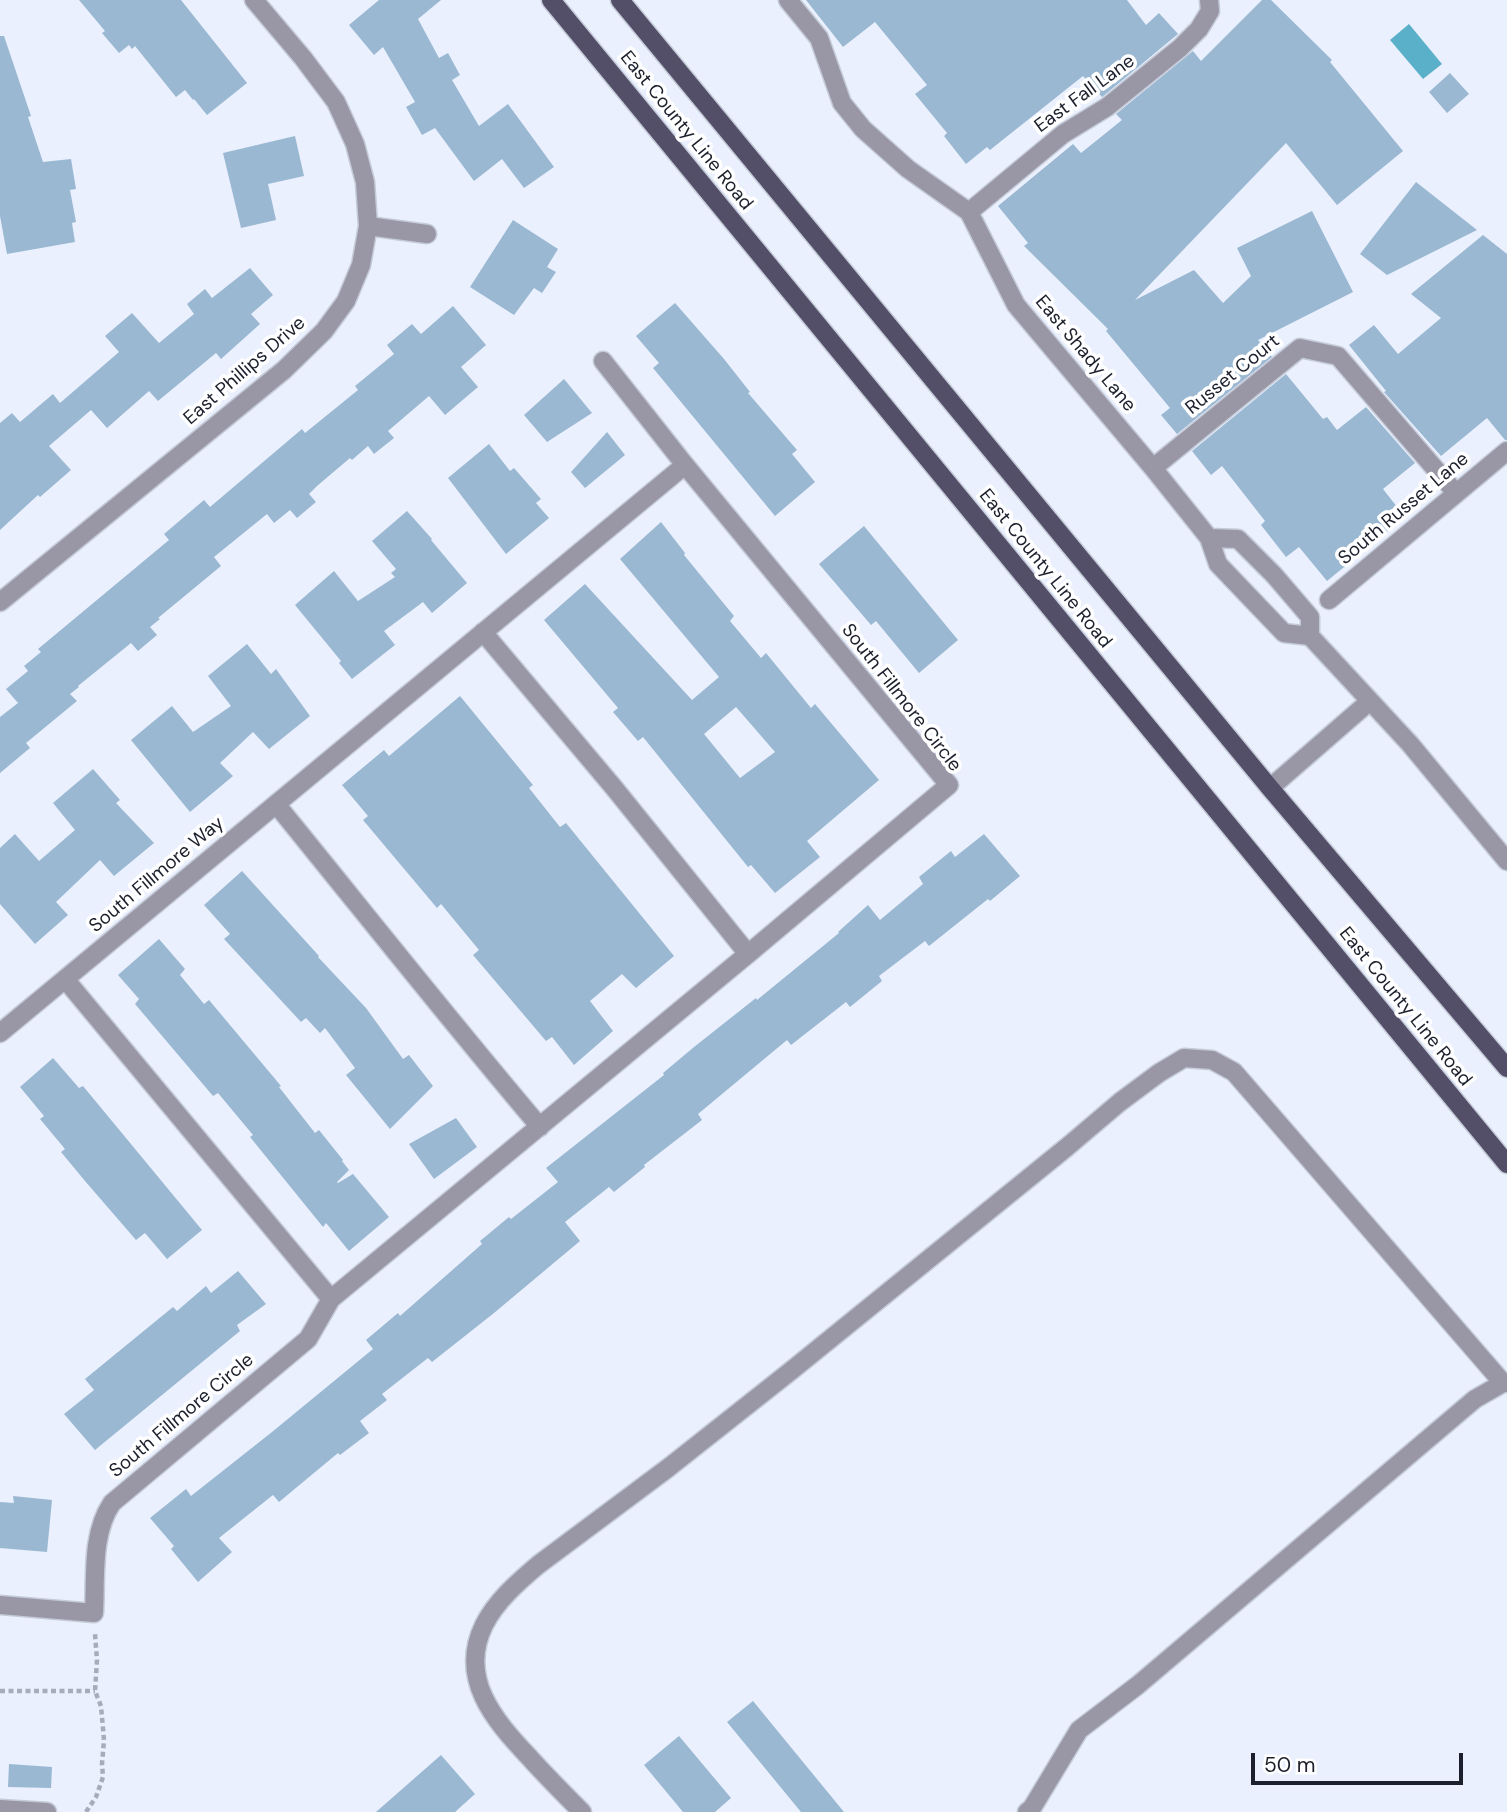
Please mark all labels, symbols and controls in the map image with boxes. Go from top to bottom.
street label: East County Line Road [615,47,757,215]
street label: East Fall Lane [1031,50,1139,138]
street label: East Shady Lane [1030,291,1140,417]
street label: East Phillips Drive [180,312,310,430]
street label: Russet Court [1181,330,1285,420]
street label: South Russet Lane [1334,448,1474,570]
street label: East County Line Road [974,485,1116,653]
street label: South Fillmore Circle [836,620,966,776]
street label: South Fillmore Way [85,812,229,938]
street label: East County Line Road [1334,923,1476,1091]
street label: South Fillmore Circle [105,1349,259,1483]
scale bar [1255,1738,1467,1782]
text: 50 m [1264,1751,1315,1779]

